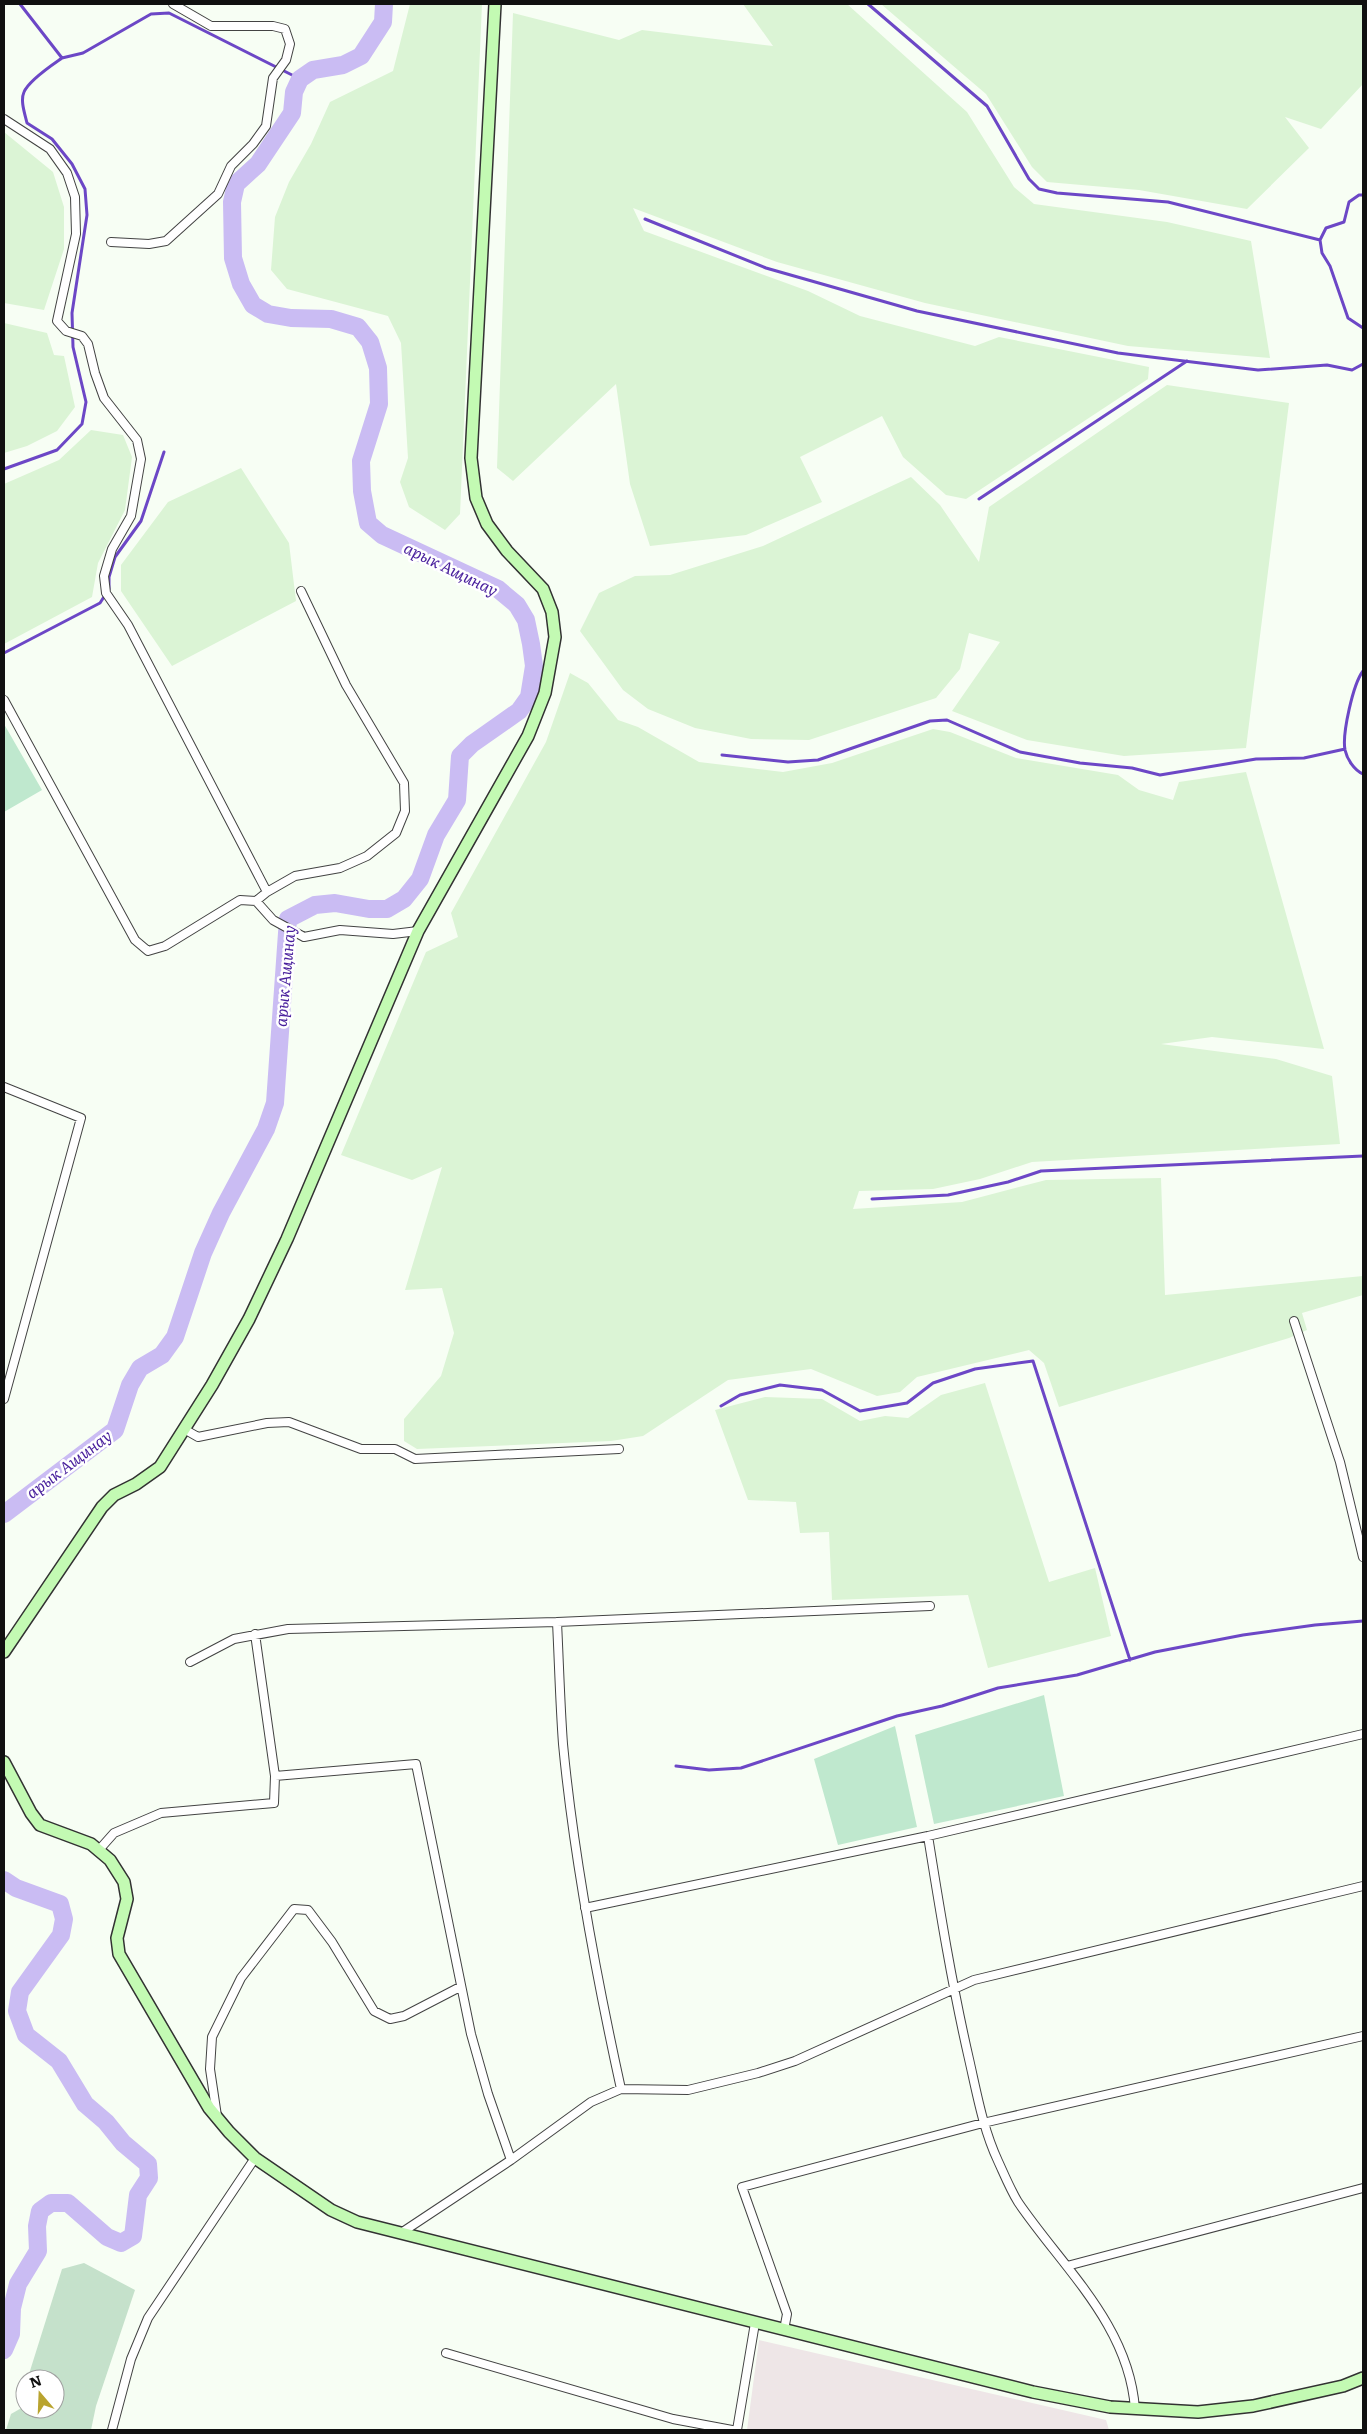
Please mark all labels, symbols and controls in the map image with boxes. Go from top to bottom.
water label: арык Ащинау [400,535,503,601]
water label: арык Ащинау [268,924,300,1028]
water label: арык Ащинау [20,1423,116,1503]
north arrow [15,2369,65,2419]
text: N [27,2369,44,2392]

